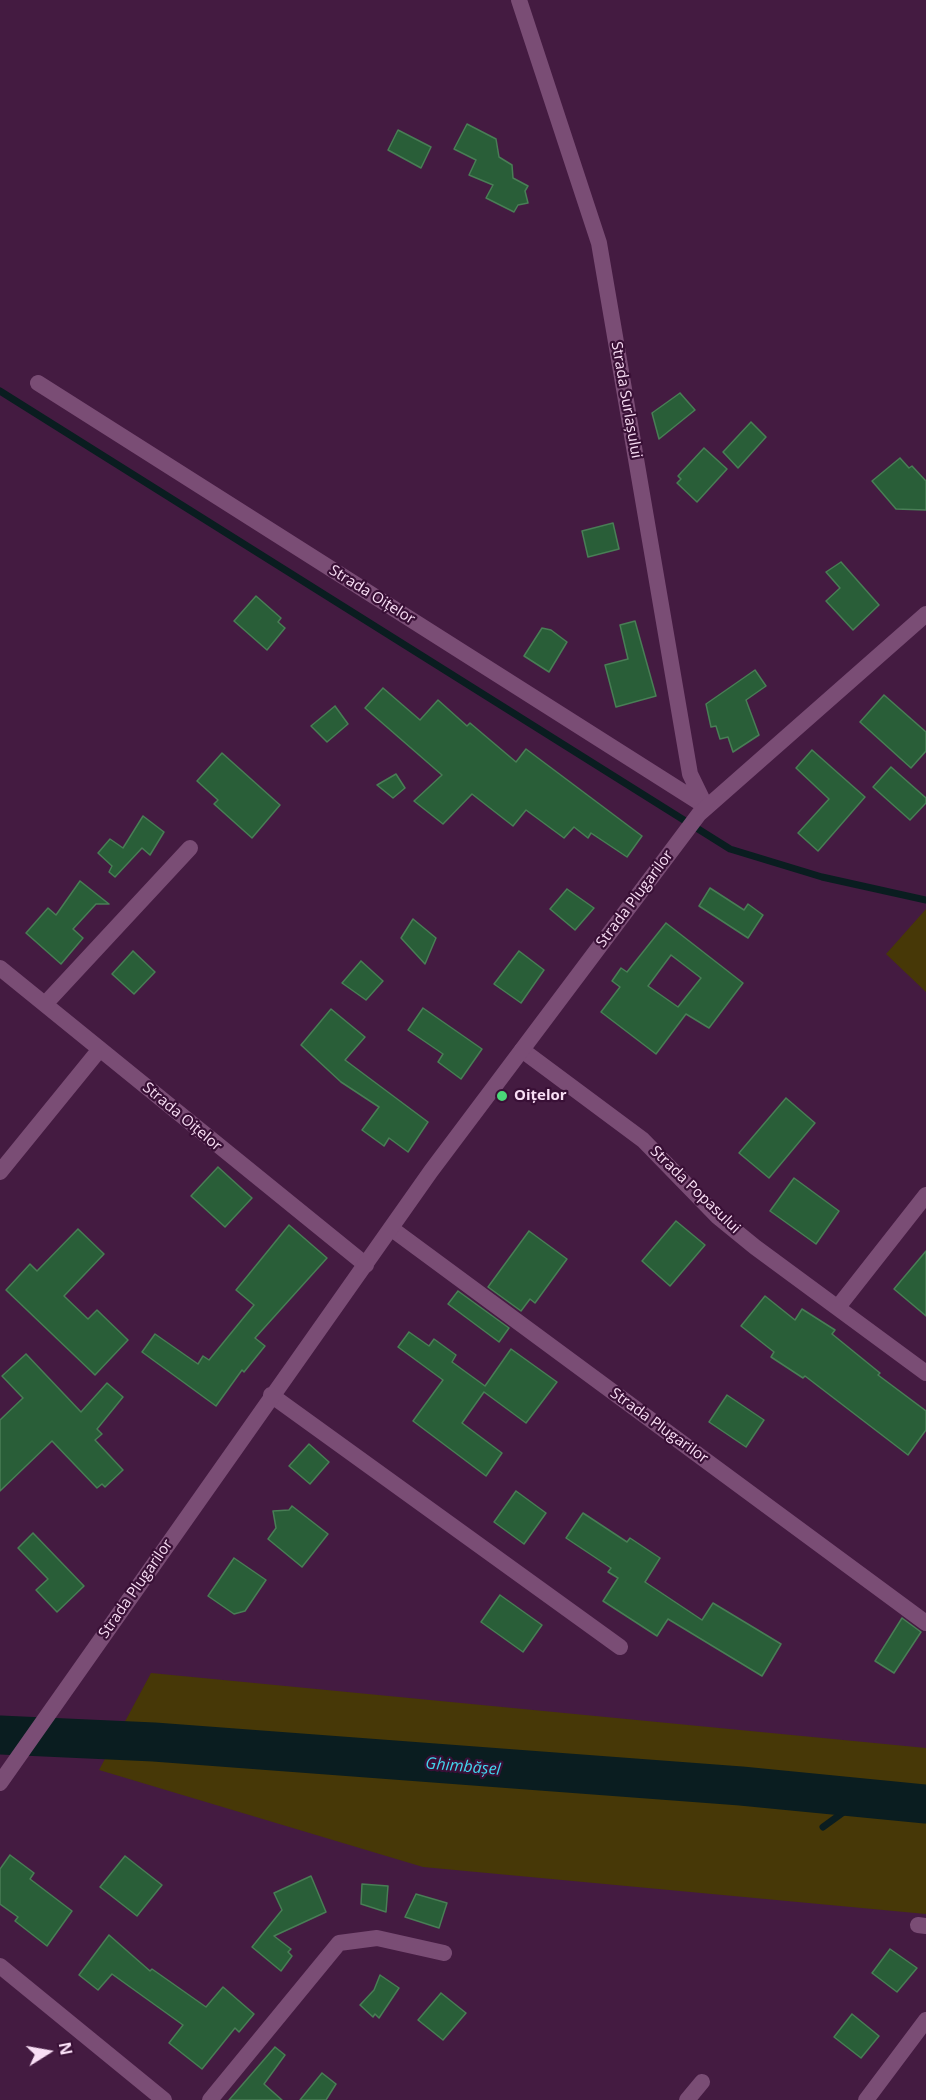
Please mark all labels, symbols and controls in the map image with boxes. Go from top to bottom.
street label: Strada Surlașului [607,340,645,460]
street label: Strada Oițelor [326,562,418,628]
street label: Strada Plugarilor [593,847,677,951]
street label: Strada Oițelor [139,1079,225,1155]
place label: Oițelor [514,1087,567,1105]
marker: Oițelor [495,1089,509,1103]
street label: Strada Popasului [646,1142,744,1238]
street label: Strada Plugarilor [606,1384,712,1468]
street label: Strada Plugarilor [95,1536,177,1642]
water label: Ghimbășel [425,1754,501,1780]
north arrow [18,2022,78,2082]
text: N [54,2040,78,2057]

